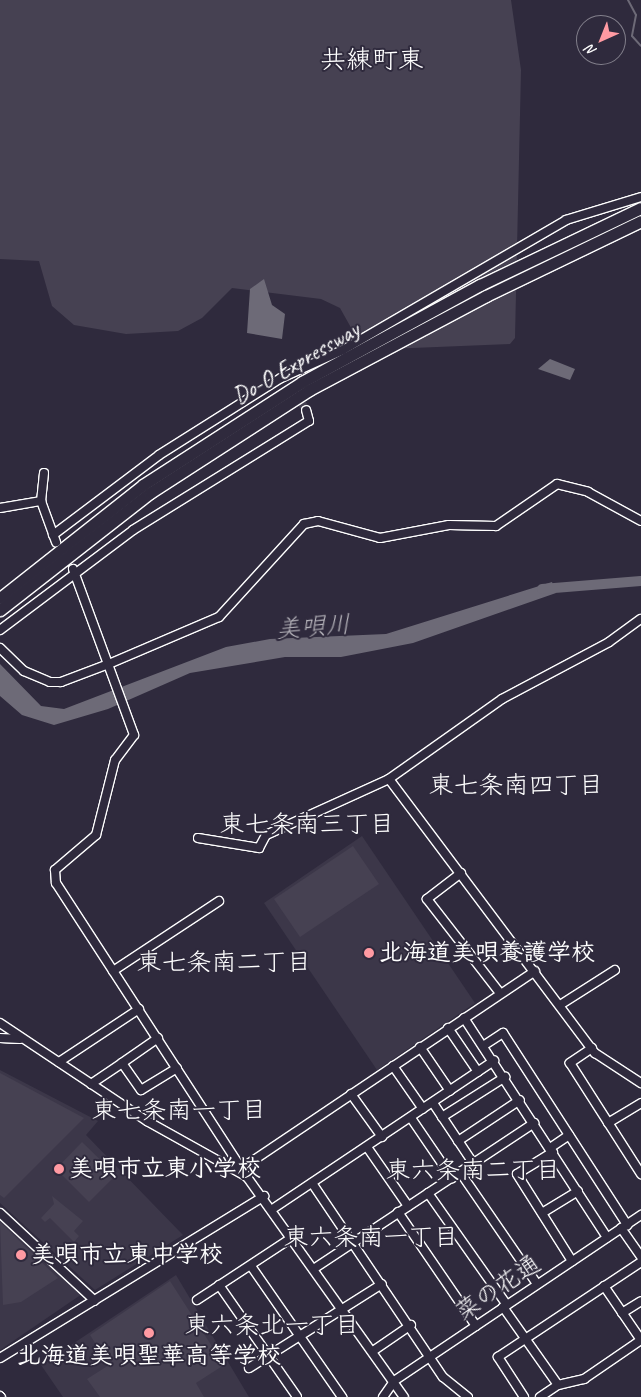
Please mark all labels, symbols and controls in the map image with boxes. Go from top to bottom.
north arrow [576,15,626,65]
text: N [582,41,600,60]
district label: 共練町東 [320,44,424,76]
street label: Do-O Expressway [228,315,364,411]
water label: 美唄川 [275,609,351,645]
district label: 東七条南四丁目 [429,770,603,800]
district label: 東七条南三丁目 [220,809,394,839]
place label: 北海道美唄養護学校 [379,939,595,967]
district label: 東七条南二丁目 [137,947,311,977]
marker: 北海道美唄養護学校 [363,947,375,959]
district label: 東七条南一丁目 [92,1095,266,1125]
place label: 美唄市立東小学校 [69,1155,261,1183]
district label: 東六条南二丁目 [386,1155,560,1185]
marker: 美唄市立東小学校 [53,1163,65,1175]
district label: 東六条南一丁目 [284,1222,458,1252]
place label: 美唄市立東中学校 [31,1241,223,1269]
marker: 美唄市立東中学校 [15,1249,27,1261]
street label: 菜の花通 [450,1249,546,1327]
district label: 東六条北一丁目 [185,1310,359,1340]
marker: 北海道美唄聖華高等学校 [143,1327,155,1339]
place label: 北海道美唄聖華高等学校 [17,1342,281,1370]

